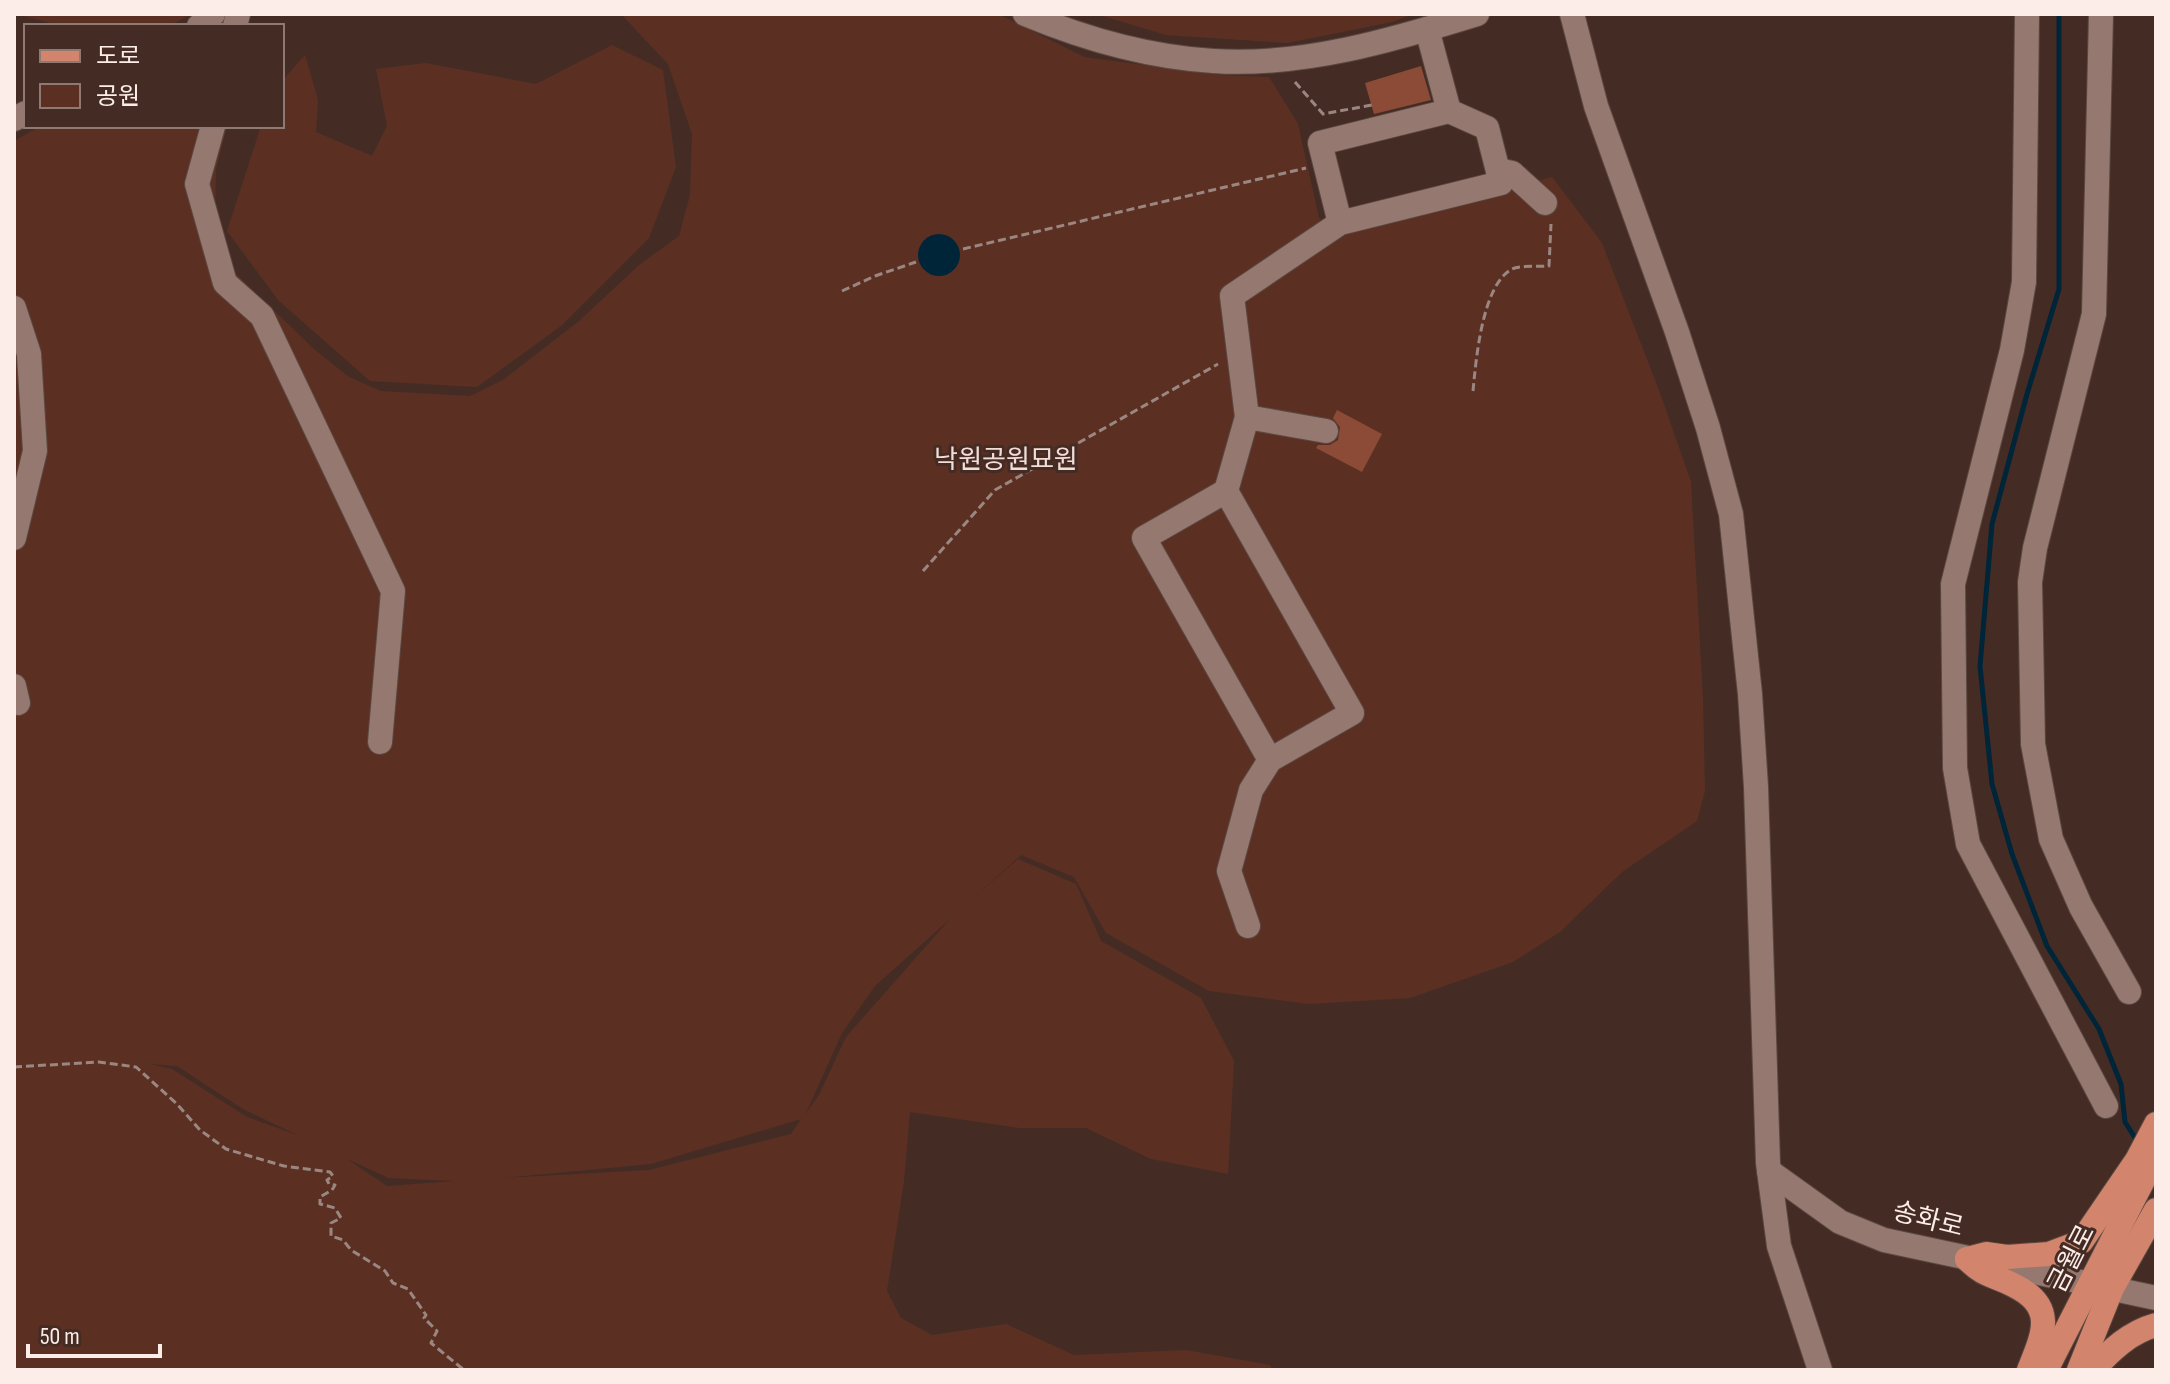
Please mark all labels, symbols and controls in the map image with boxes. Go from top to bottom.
legend [24,24,284,128]
text: 도로 [96,42,140,71]
text: 공원 [96,82,140,111]
park label: 낙원공원묘원 [934,445,1078,476]
street label: 송화로 [1889,1196,1967,1244]
street label: 금월로 [2042,1220,2102,1298]
scale bar [28,1308,160,1358]
text: 50 m [40,1322,80,1351]

